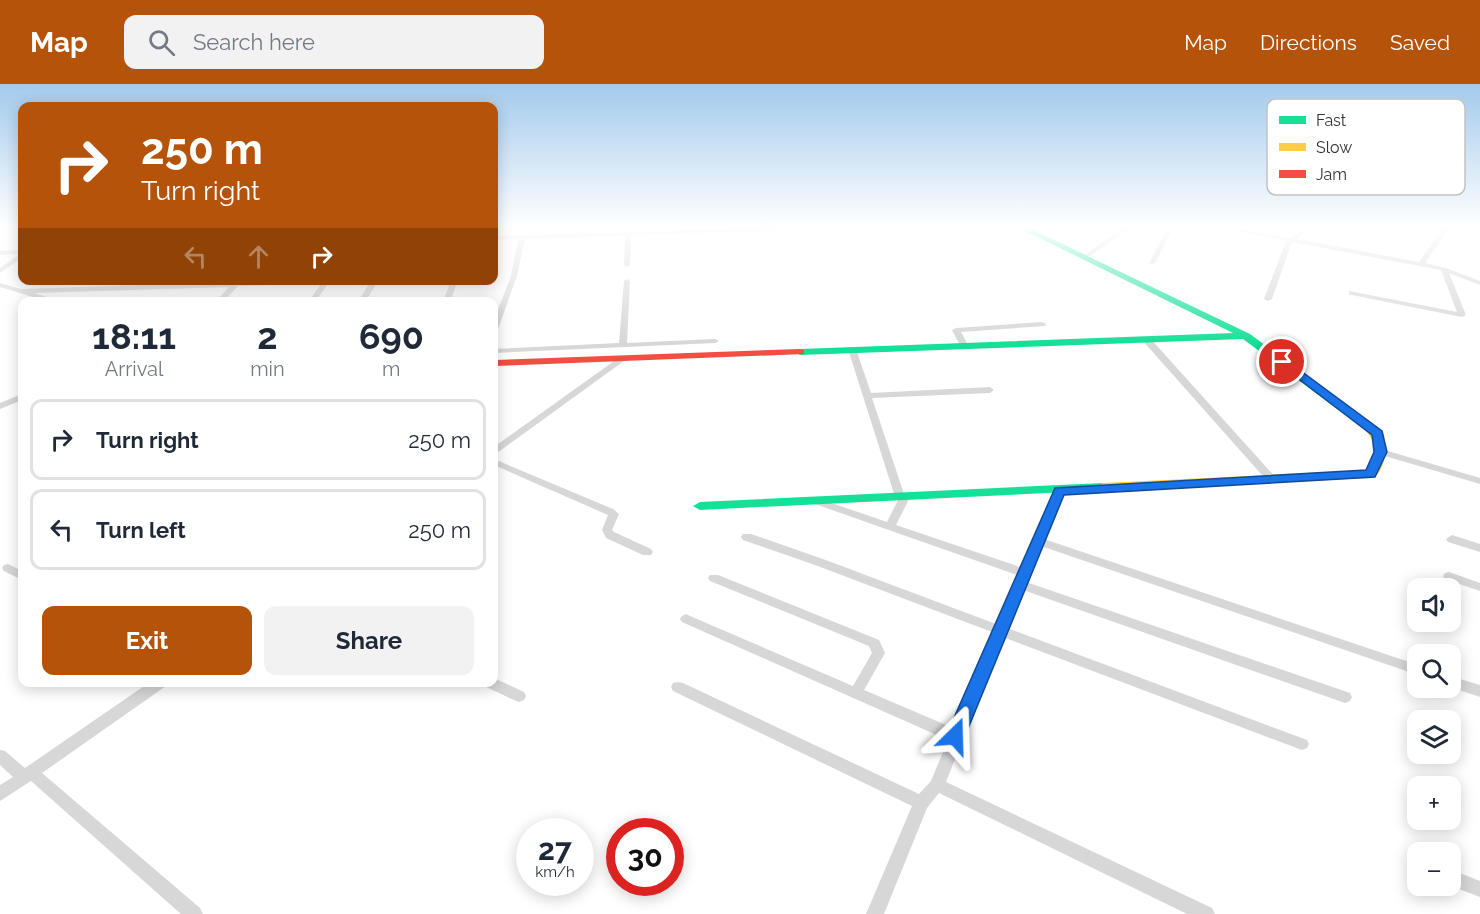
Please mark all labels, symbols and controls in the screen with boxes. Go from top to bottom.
search box [124,15,544,69]
text: Map [30,26,88,59]
icon: search [145,26,178,59]
text: Search here [193,29,315,55]
text: Map [1184,30,1227,55]
text: Directions [1260,30,1357,55]
text: Saved [1390,30,1450,55]
legend [1267,99,1465,195]
text: Fast [1316,111,1347,130]
text: 250 m [141,125,263,174]
icon: right [42,126,120,204]
text: Slow [1316,138,1352,157]
text: Jam [1316,165,1347,184]
text: Turn right [141,175,260,206]
icon: left [179,240,212,273]
icon: ahead [242,240,275,273]
icon: right [305,240,338,273]
text: 18:11 [92,315,176,357]
text: 2 [257,315,278,357]
text: 690 [359,315,424,357]
pin [1256,336,1307,387]
icon: arrive [1265,345,1298,378]
text: Arrival [105,357,163,381]
text: min [250,357,285,381]
text: m [382,357,400,381]
icon: right [45,423,78,456]
text: Turn right [96,427,199,453]
text: 250 m [408,427,471,453]
icon: left [45,513,78,546]
text: Turn left [96,517,186,543]
text: 250 m [408,517,471,543]
map controls [1407,578,1461,896]
button: sound [1407,578,1461,632]
button: Exit [42,606,252,675]
button: Share [264,606,474,675]
button: search [1407,644,1461,698]
position arrow [923,704,987,768]
button: layers [1407,710,1461,764]
button: + [1407,776,1461,830]
speed limit sign: 30 [606,818,684,896]
text: 27 [538,832,572,867]
button: − [1407,842,1461,896]
text: km/h [535,863,575,881]

